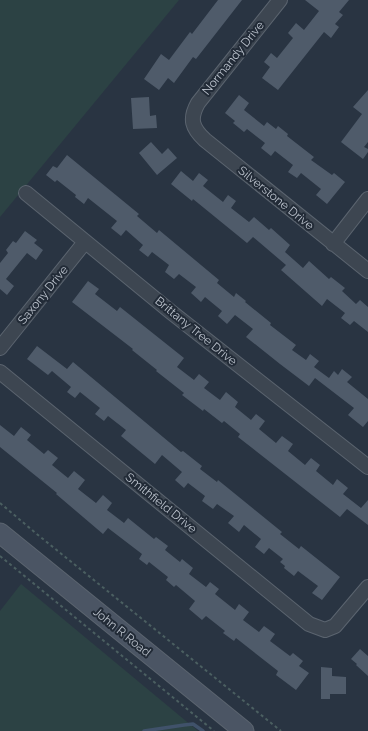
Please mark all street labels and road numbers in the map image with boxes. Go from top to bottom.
street label: Normandy Drive [199,18,267,98]
street label: Silverstone Drive [235,163,317,233]
street label: Saxony Drive [15,263,71,327]
street label: Brittany Tree Drive [152,294,240,368]
street label: Smithfield Drive [123,470,199,536]
street label: John R Road [91,605,153,659]

